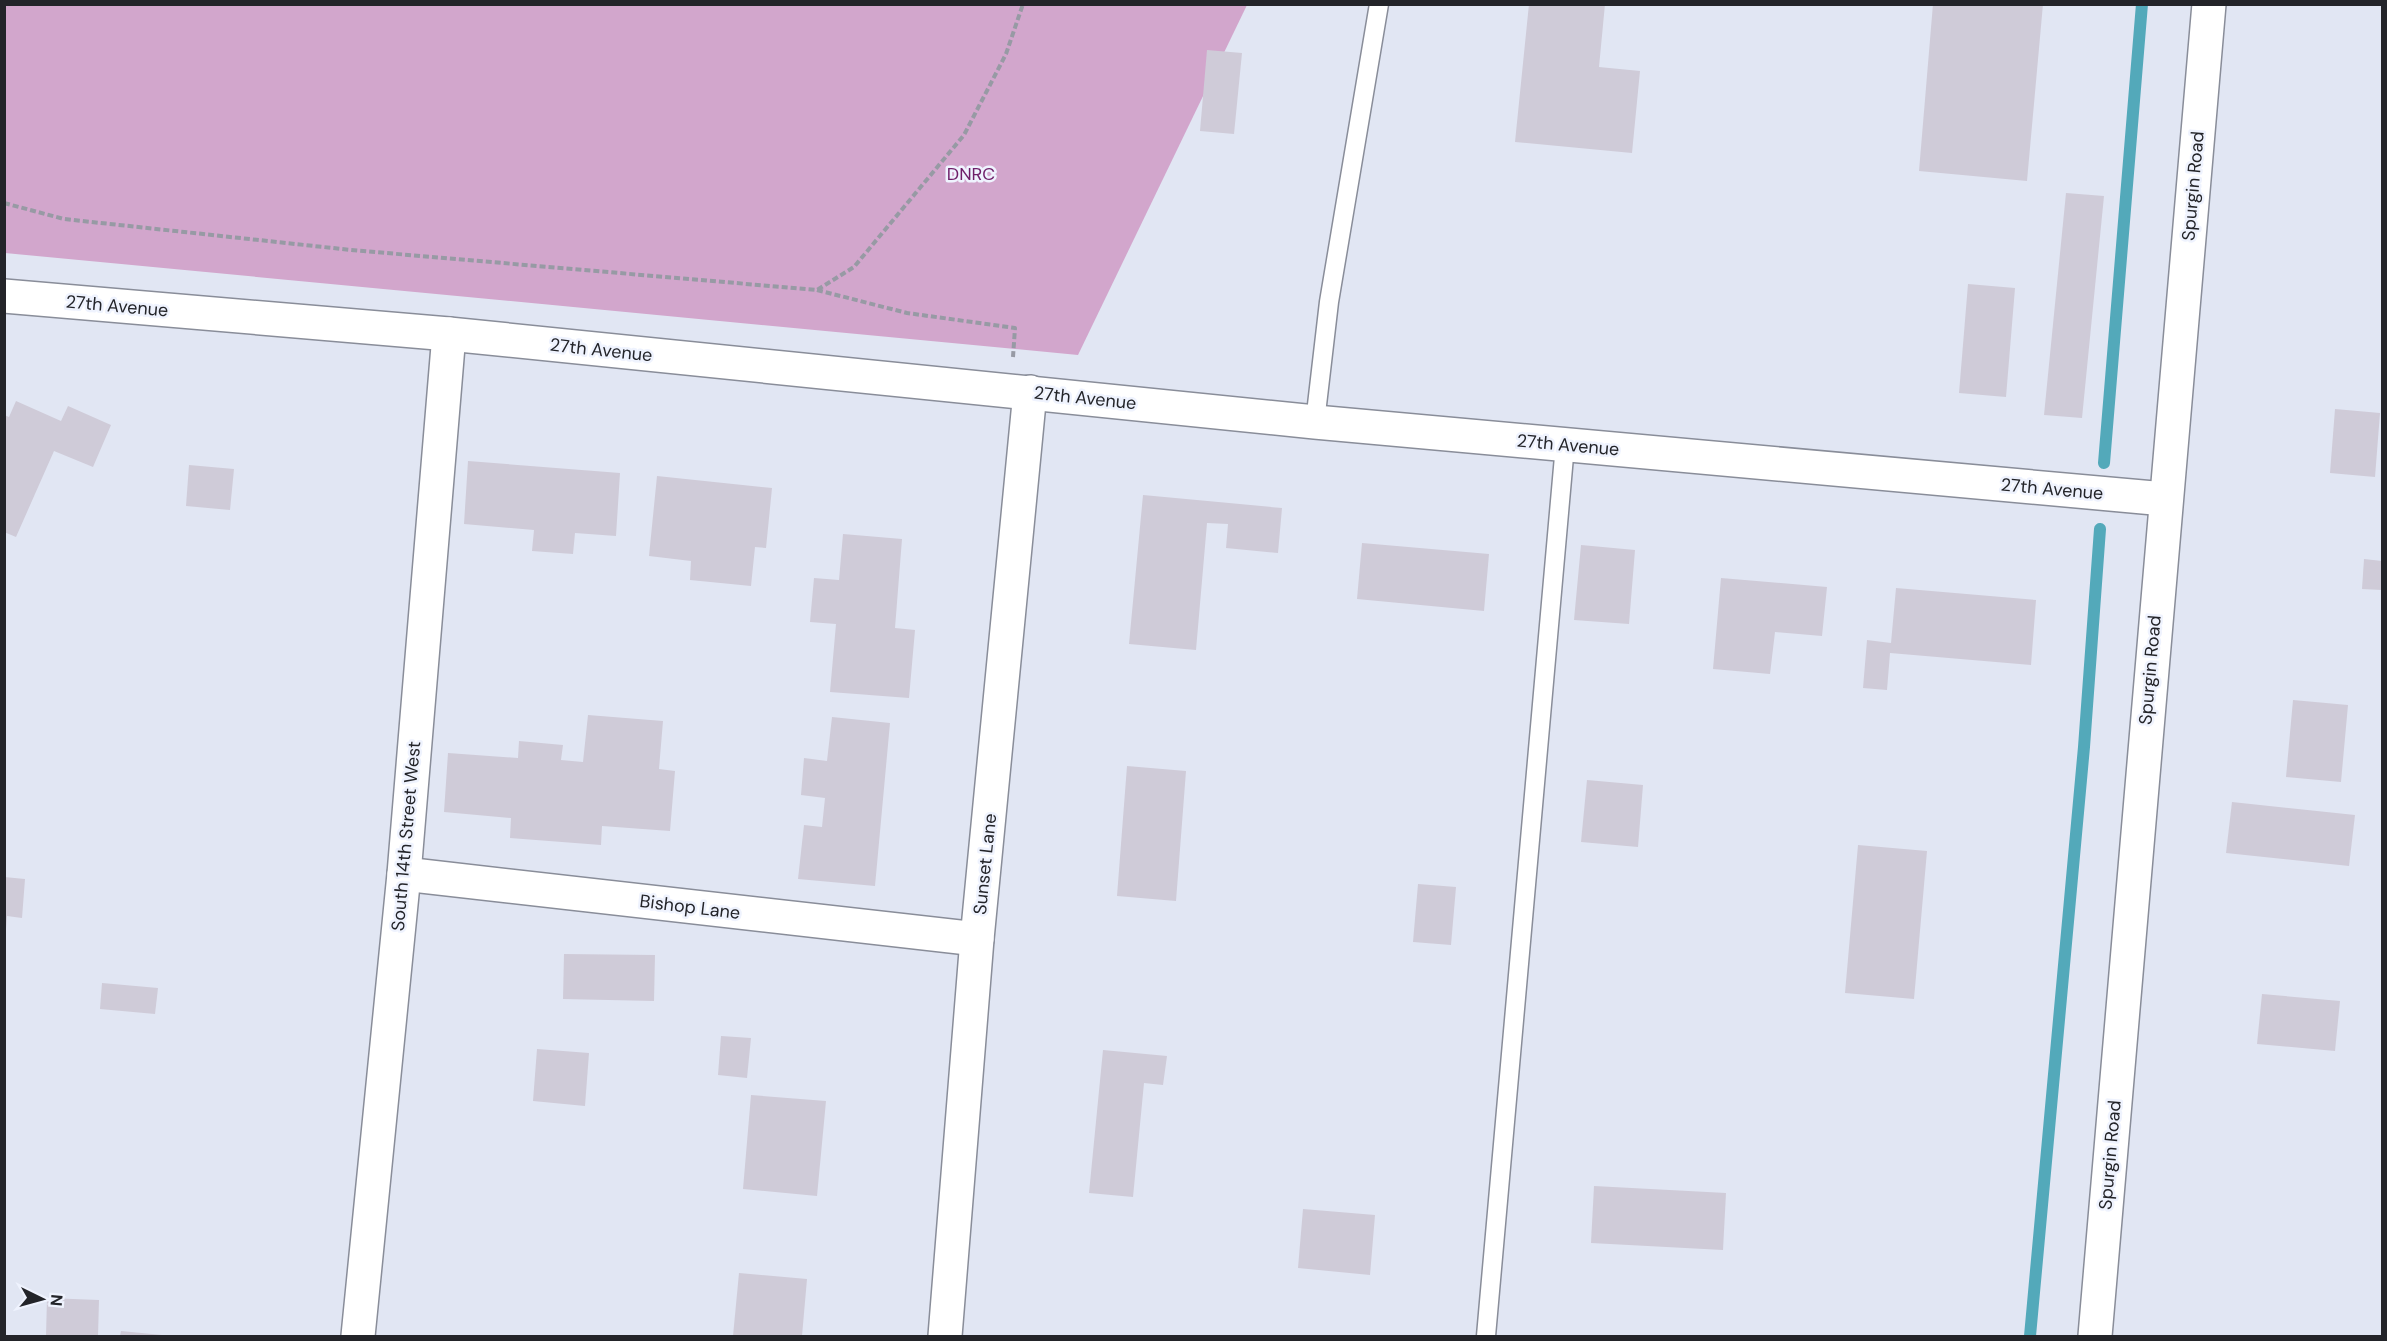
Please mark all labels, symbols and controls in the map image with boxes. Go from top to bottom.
street label: Spurgin Road [2176,130,2210,242]
park label: DNRC [947,162,995,186]
street label: 27th Avenue [65,290,169,322]
street label: 27th Avenue [549,333,653,367]
street label: 27th Avenue [1033,381,1137,415]
street label: 27th Avenue [1516,429,1620,461]
street label: 27th Avenue [2000,473,2104,505]
street label: Spurgin Road [2133,614,2167,726]
street label: South 14th Street West [386,740,426,932]
street label: Sunset Lane [968,812,1002,916]
street label: Bishop Lane [638,889,742,925]
street label: Spurgin Road [2093,1099,2127,1211]
north arrow [12,1269,72,1329]
text: N [45,1294,67,1307]

